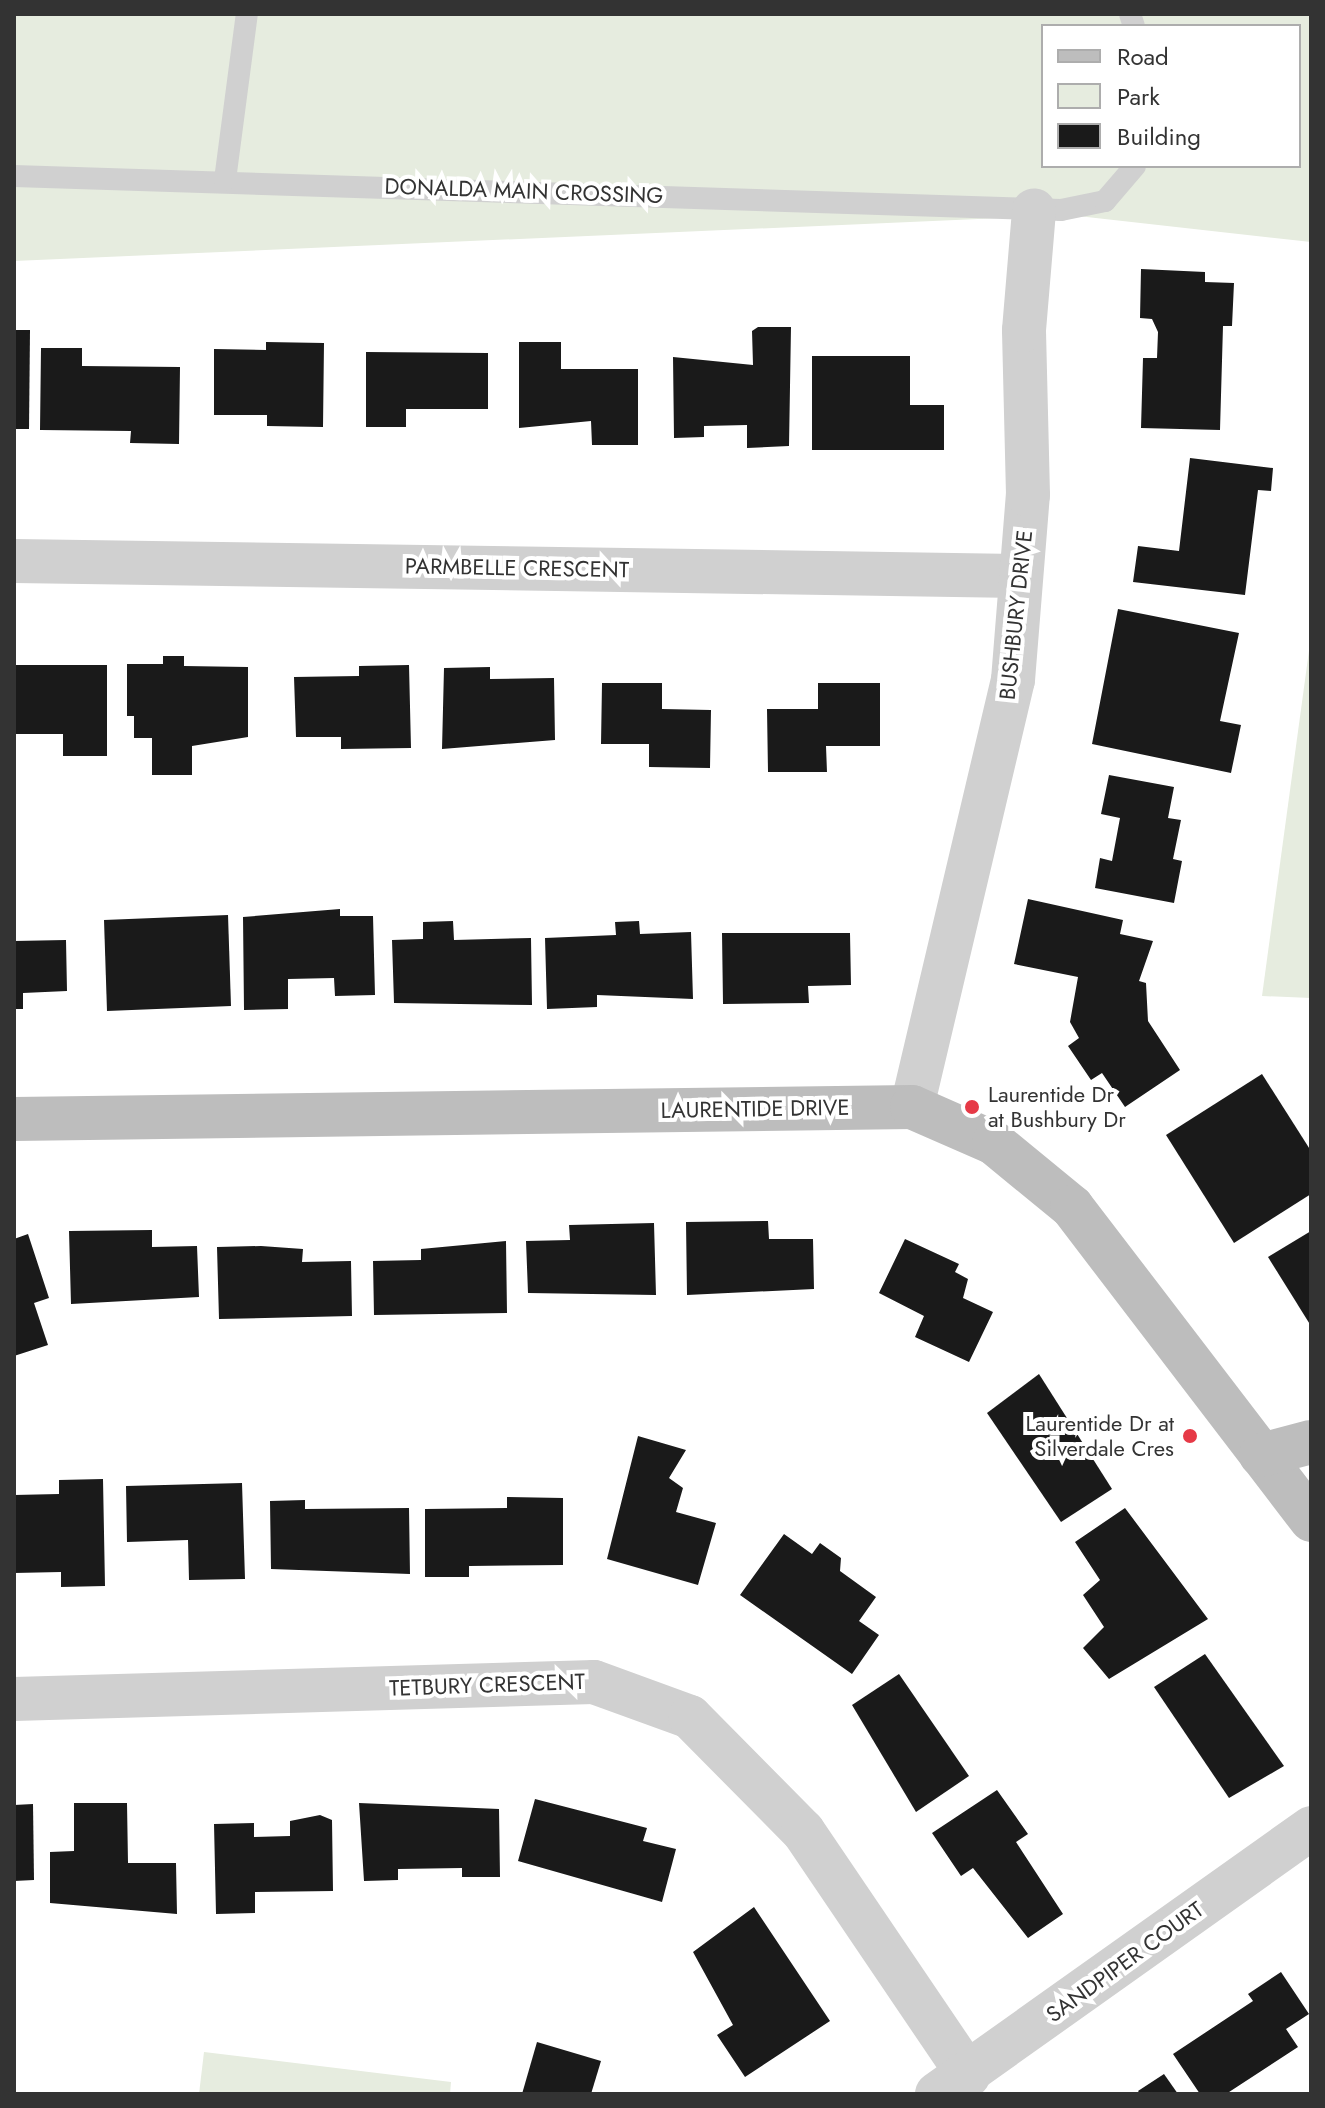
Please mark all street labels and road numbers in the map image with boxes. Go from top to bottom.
street label: DONALDA MAIN CROSSING [384,173,664,209]
street label: BUSHBURY DRIVE [994,529,1038,701]
street label: PARMBELLE CRESCENT [405,553,629,583]
street label: LAURENTIDE DRIVE [660,1094,850,1124]
street label: TETBURY CRESCENT [389,1668,585,1702]
street label: SANDPIPER COURT [1041,1896,1209,2028]

